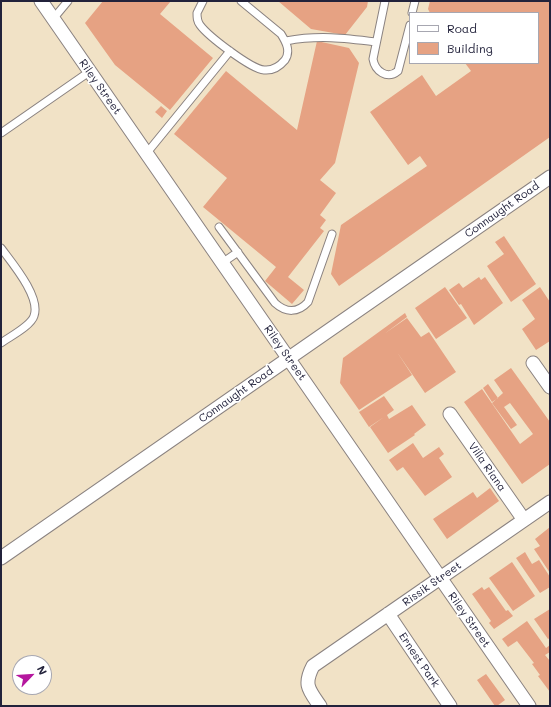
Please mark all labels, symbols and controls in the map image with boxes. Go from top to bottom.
legend [409,12,539,64]
text: Road [447,20,477,36]
text: Building [447,40,493,56]
street label: Riley Street [76,57,124,117]
street label: Connaught Road [462,179,542,241]
street label: Riley Street [261,323,309,383]
street label: Connaught Road [196,364,276,426]
street label: Villa Riana [465,440,509,494]
street label: Rissik Street [400,559,464,609]
street label: Riley Street [445,590,493,650]
street label: Ernest Park [396,630,442,690]
north arrow [12,655,52,695]
text: N [34,663,51,677]

